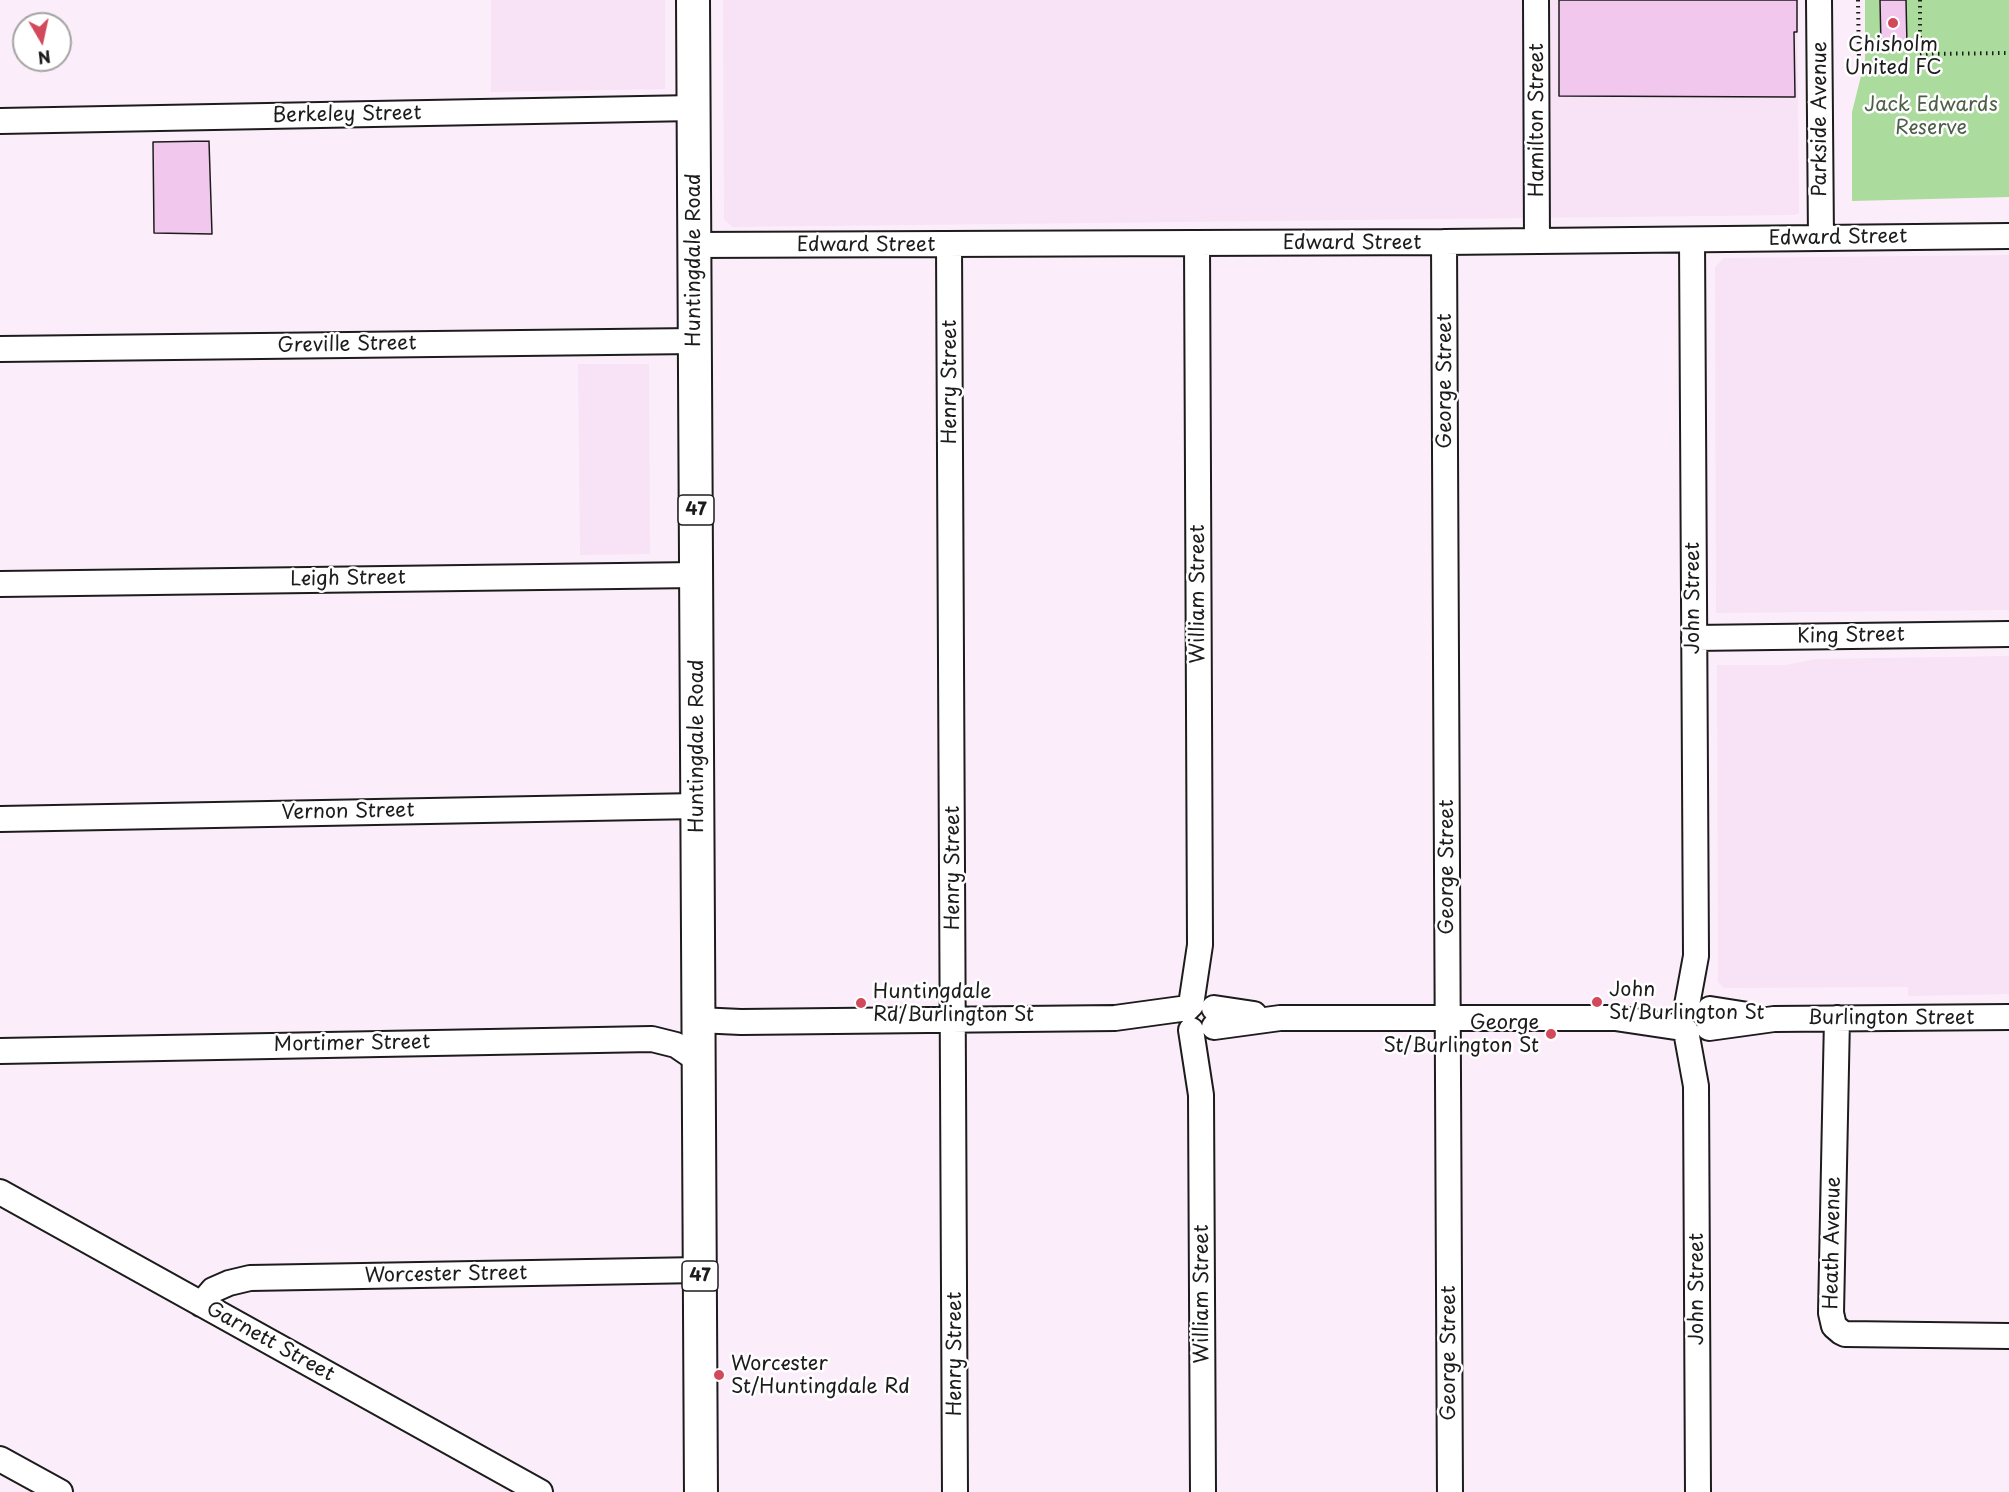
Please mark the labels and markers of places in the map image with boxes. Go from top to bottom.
marker: Chisholm United FC [1886,16,1900,30]
place label: Chisholm United FC [1844,33,1942,80]
place label: John St/Burlington St [1609,978,1764,1025]
place label: Huntingdale Rd/Burlington St [873,980,1034,1027]
marker: John St/Burlington St [1590,995,1604,1009]
marker: Huntingdale Rd/Burlington St [854,996,868,1010]
place label: George St/Burlington St [1384,1011,1539,1058]
marker: George St/Burlington St [1544,1027,1558,1041]
place label: Worcester St/Huntingdale Rd [731,1352,910,1399]
marker: Worcester St/Huntingdale Rd [712,1368,726,1382]

